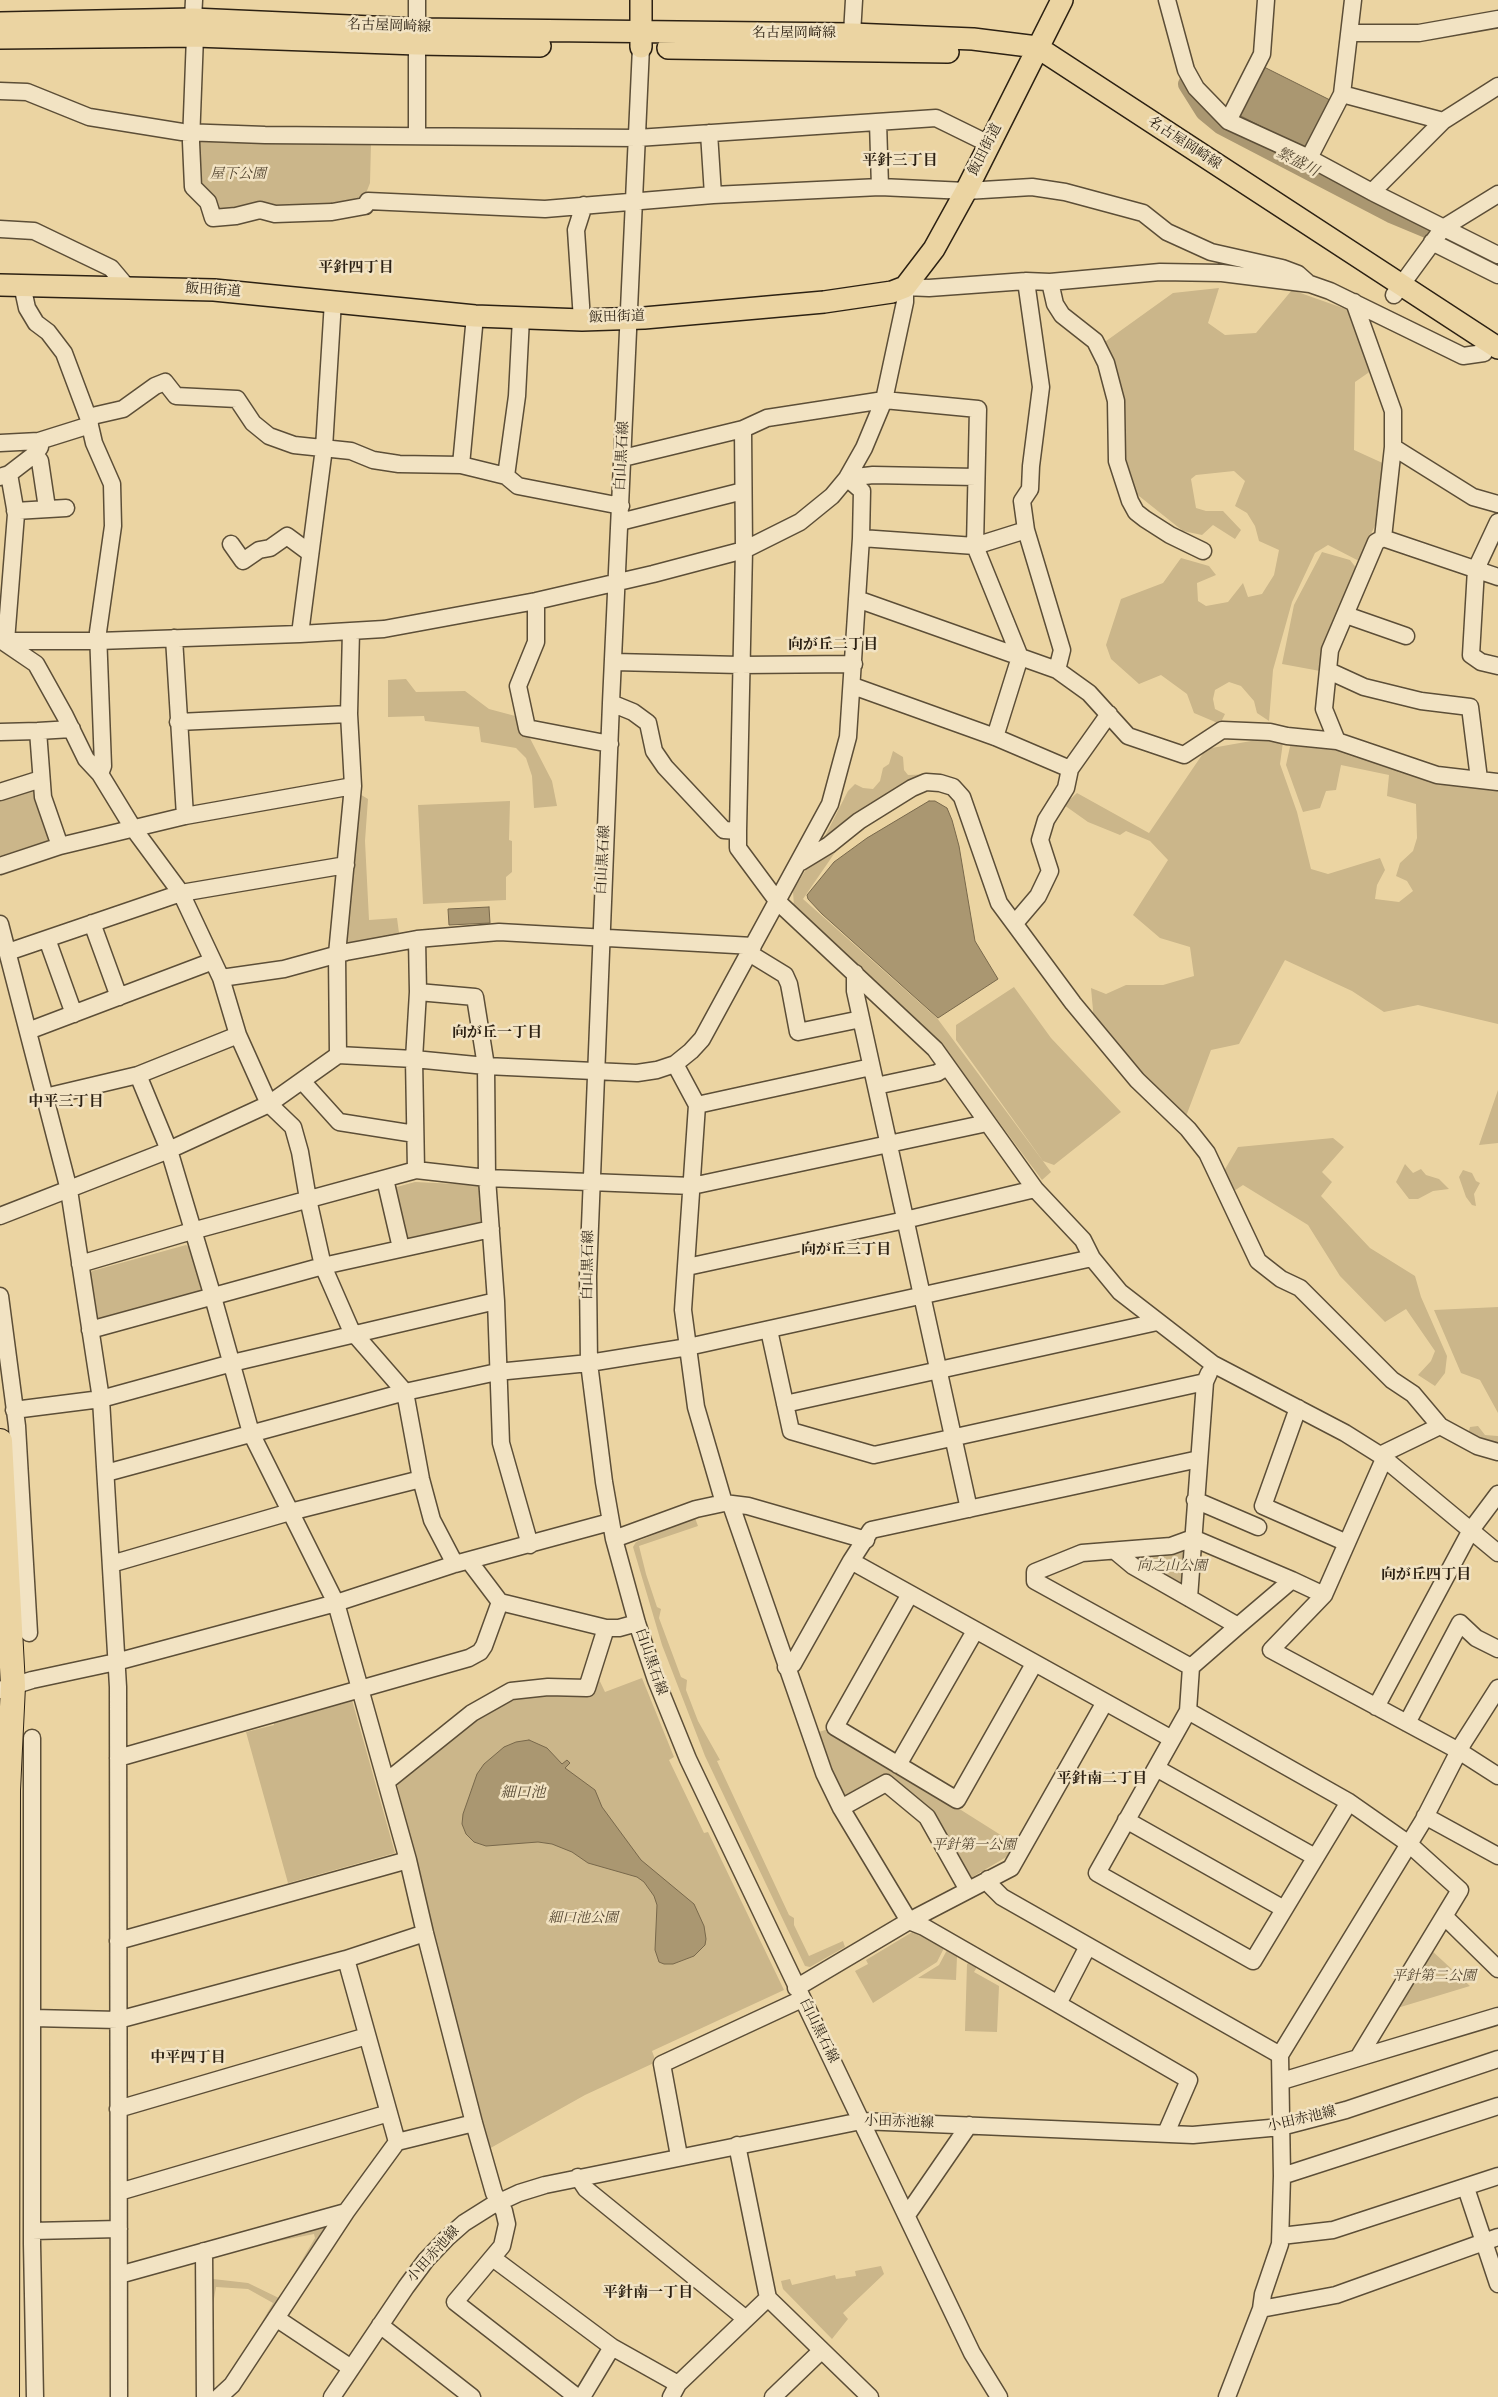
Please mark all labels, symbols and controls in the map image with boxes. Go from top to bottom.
street label: 名古屋岡崎線 [347,17,431,37]
street label: 名古屋岡崎線 [752,26,836,42]
street label: 名古屋岡崎線 [1144,114,1224,174]
street label: 飯田街道 [966,121,1006,179]
water label: 繁盛川 [1273,145,1321,181]
district label: 平針三丁目 [863,153,937,171]
park label: 屋下公園 [210,167,266,183]
district label: 平針四丁目 [319,260,393,278]
street label: 飯田街道 [184,281,242,301]
street label: 飯田街道 [589,309,645,327]
street label: 白山黒石線 [613,421,633,491]
district label: 向が丘二丁目 [788,637,878,655]
street label: 白山黒石線 [594,825,614,895]
district label: 向が丘一丁目 [452,1025,542,1043]
district label: 中平三丁目 [29,1094,103,1112]
street label: 白山黒石線 [580,1230,598,1300]
district label: 向が丘三丁目 [801,1242,891,1260]
park label: 向之山公園 [1137,1559,1207,1575]
district label: 向が丘四丁目 [1381,1567,1471,1585]
street label: 白山黒石線 [631,1626,669,1698]
district label: 平針南二丁目 [1057,1771,1147,1789]
water label: 細口池 [501,1785,545,1803]
park label: 平針第一公園 [932,1838,1016,1854]
park label: 細口池公園 [548,1911,618,1927]
park label: 平針第二公園 [1392,1969,1476,1985]
street label: 白山黒石線 [795,1996,841,2066]
district label: 中平四丁目 [151,2050,225,2068]
street label: 小田赤池線 [1266,2104,1338,2136]
street label: 小田赤池線 [864,2113,934,2133]
street label: 小田赤池線 [404,2223,464,2287]
district label: 平針南一丁目 [603,2285,693,2303]

